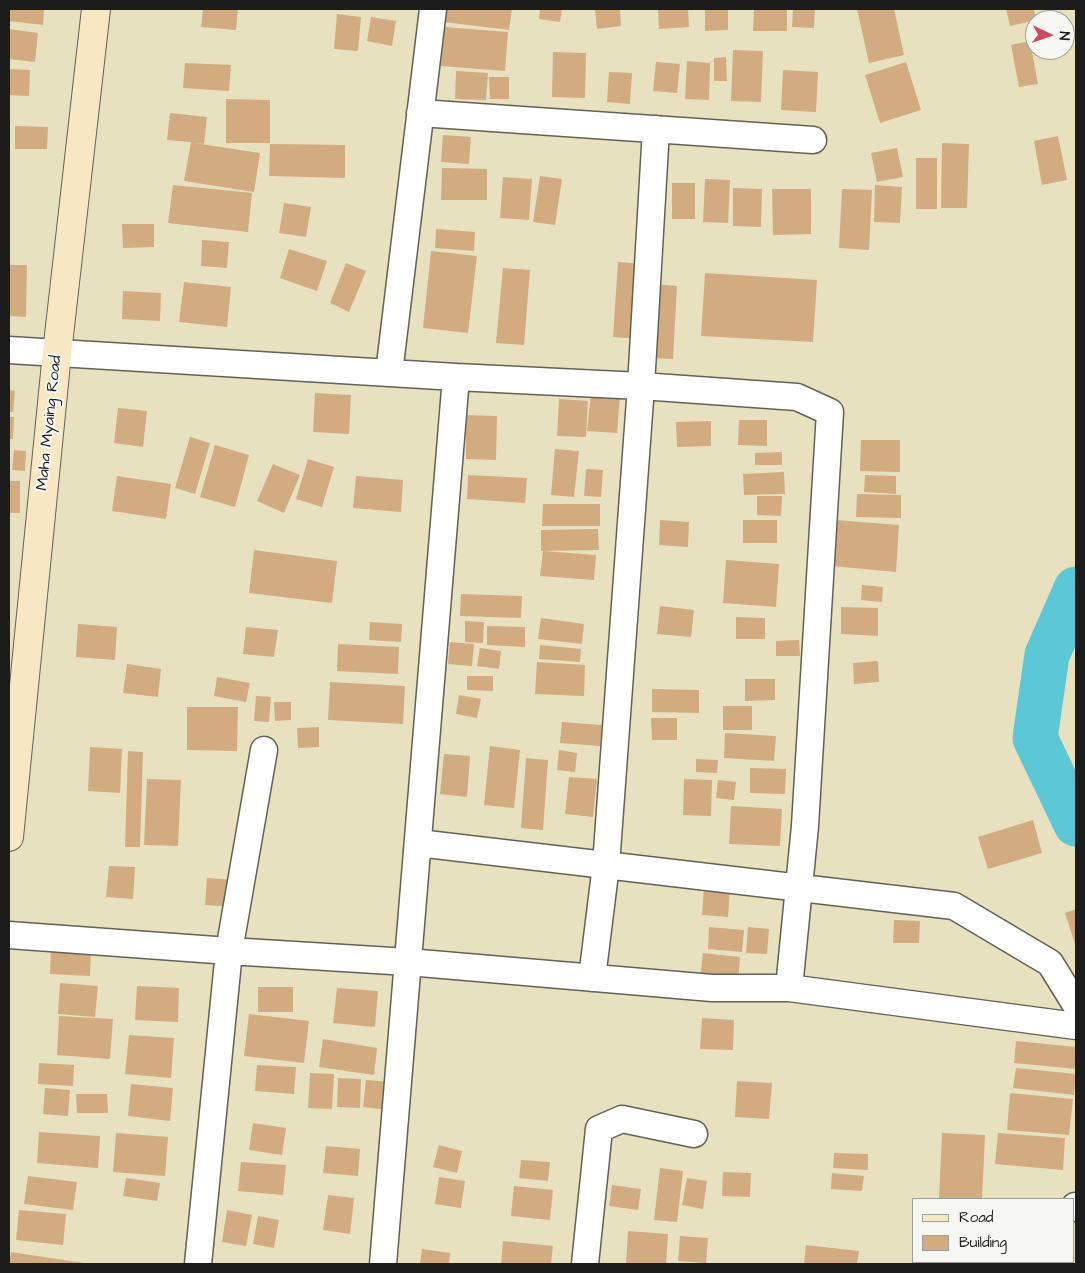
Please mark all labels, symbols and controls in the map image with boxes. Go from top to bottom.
north arrow [1025,10,1075,60]
text: N [1054,31,1074,41]
street label: Maha Myaing Road [33,354,67,492]
legend [912,1198,1075,1263]
text: Road [959,1207,993,1228]
text: Building [959,1232,1007,1253]

